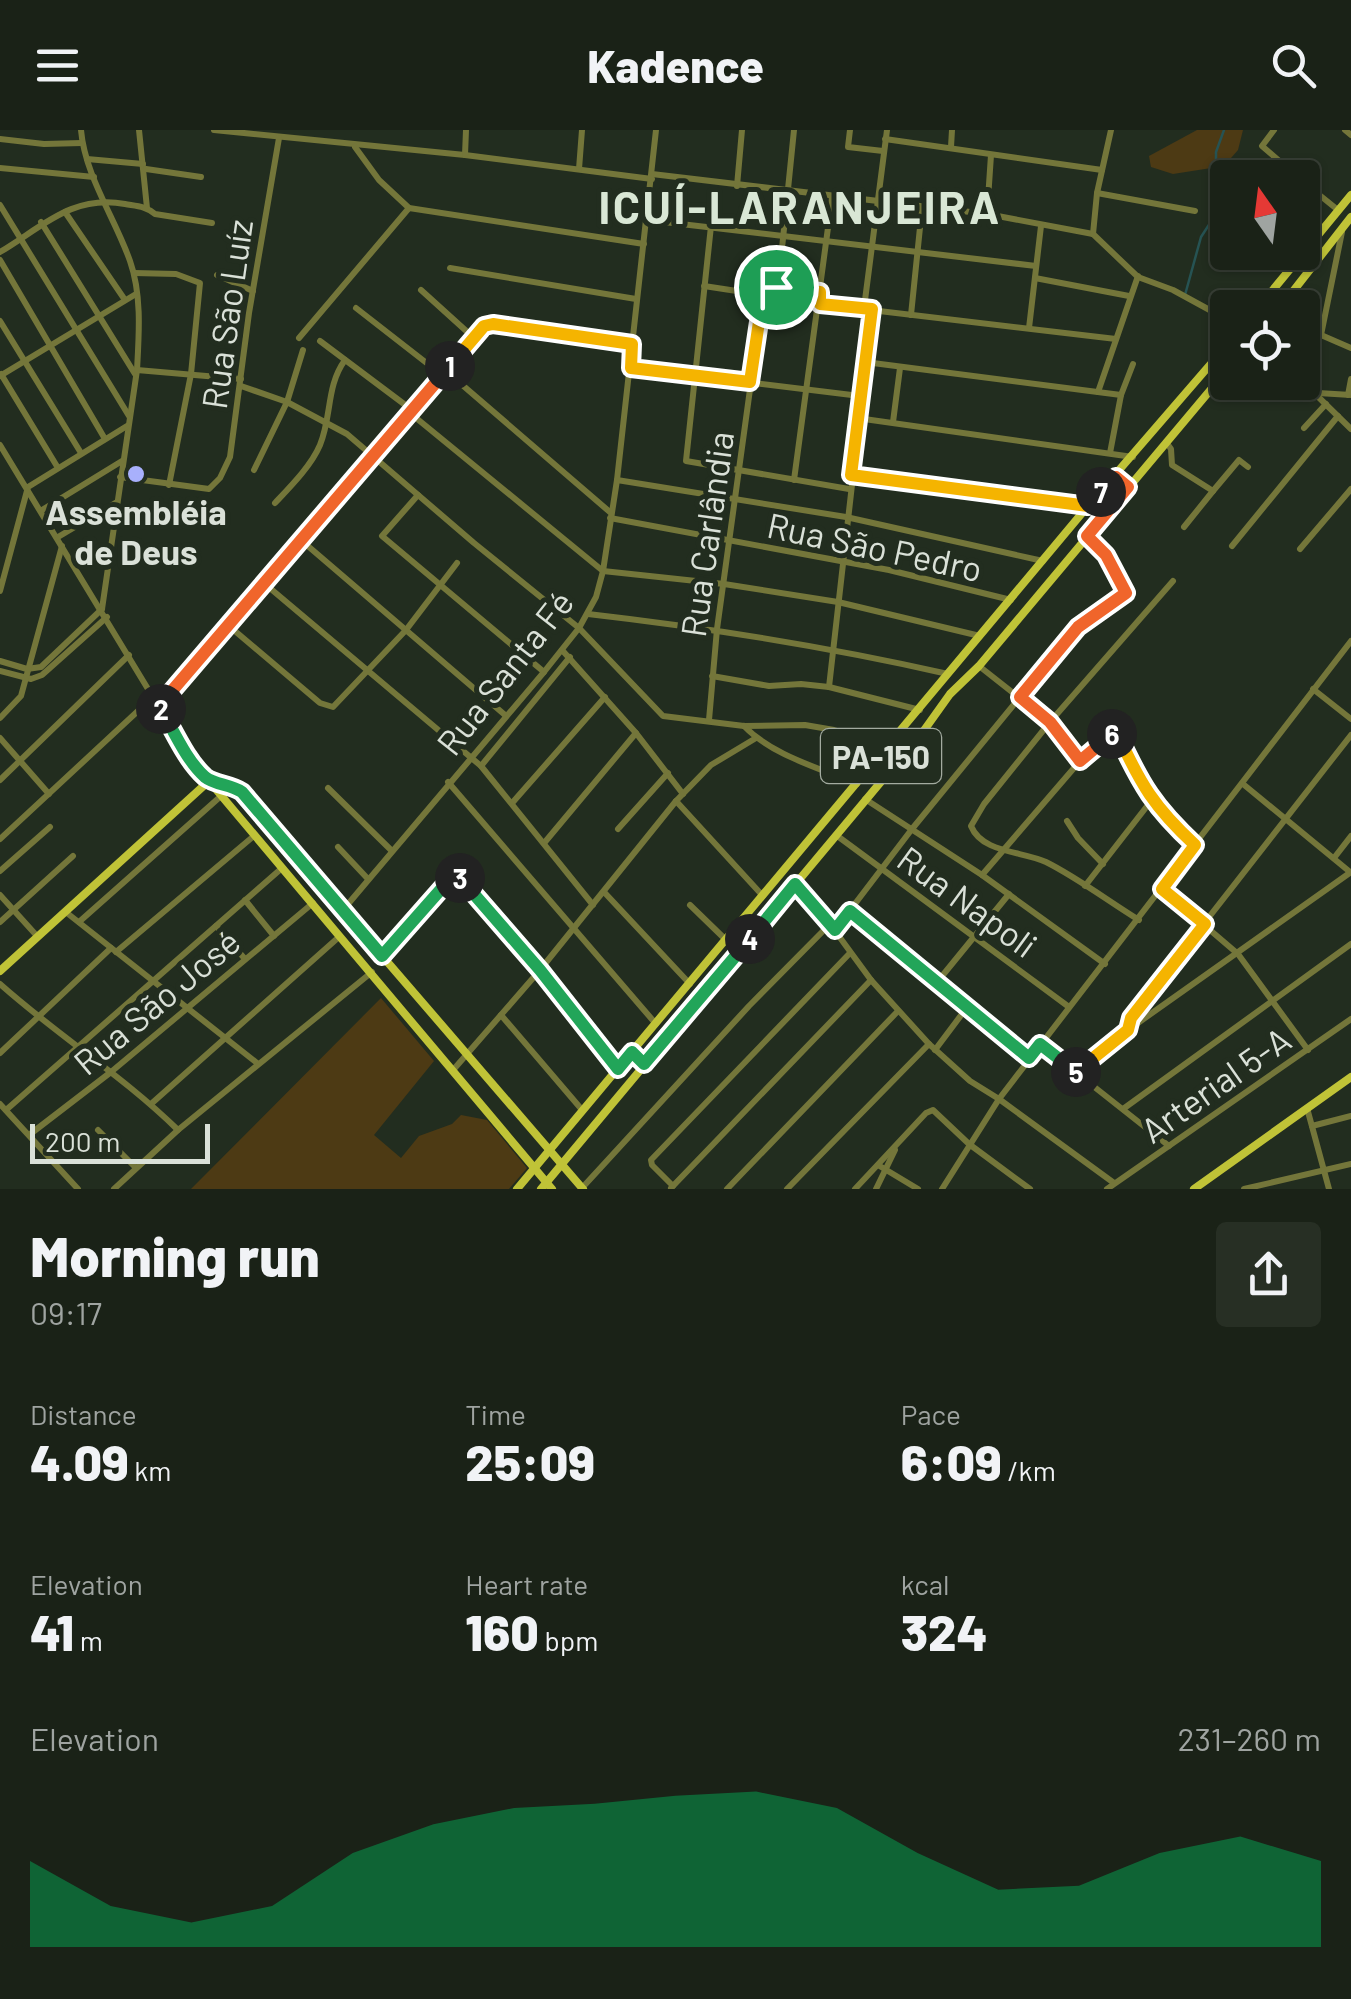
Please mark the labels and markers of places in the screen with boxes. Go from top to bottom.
pin [734,245,819,330]
pin: 1 [425,341,475,391]
marker: Assembléia de Deus [125,463,147,485]
pin: 7 [1076,467,1126,517]
place label: Assembléia de Deus [45,490,227,572]
pin: 2 [136,684,186,734]
pin: 6 [1087,709,1137,759]
pin: 3 [435,853,485,903]
pin: 4 [725,914,775,964]
pin: 5 [1051,1047,1101,1097]

